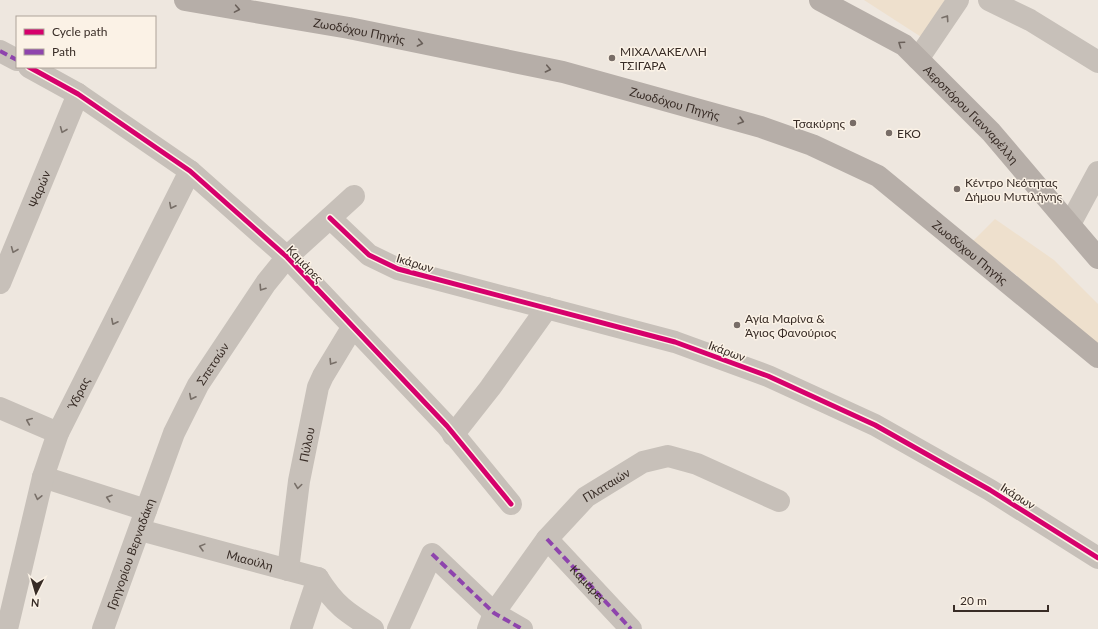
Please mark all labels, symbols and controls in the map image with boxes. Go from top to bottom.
one-way arrow [234,4,241,13]
street label: Ζωοδόχου Πηγής [312,15,407,47]
one-way arrow [941,15,948,22]
legend [16,16,156,68]
text: Cycle path [52,24,107,39]
one-way arrow [417,38,423,46]
one-way arrow [898,41,905,49]
text: Path [52,44,76,59]
place label: ΜΙΧΑΛΑΚΕΛΛΗ ΤΣΙΓΑΡΑ [620,44,707,73]
marker: ΜΙΧΑΛΑΚΕΛΛΗ ΤΣΙΓΑΡΑ [607,53,617,63]
street label: Αεροπόρου Γιανναρέλλη [921,62,1022,167]
one-way arrow [545,64,551,73]
street label: Ζωοδόχου Πηγής [628,83,722,123]
place label: Τσακύρης [793,116,845,131]
one-way arrow [737,117,744,125]
marker: Τσακύρης [848,118,858,128]
one-way arrow [60,125,68,133]
place label: EKO [897,126,921,141]
marker: EKO [884,128,894,138]
street label: Ψαρών [25,168,53,209]
place label: Κέντρο Νεότητας Δήμου Μυτιλήνης [965,175,1063,204]
marker: Κέντρο Νεότητας Δήμου Μυτιλήνης [952,184,962,194]
one-way arrow [169,202,177,209]
street label: Ζωοδόχου Πηγής [930,217,1011,288]
street label: Καμάρες [283,242,327,286]
one-way arrow [10,246,18,253]
street label: Ικάρων [395,250,435,276]
one-way arrow [260,284,267,291]
place label: Αγία Μαρίνα & Άγιος Φανούριος [745,311,837,340]
one-way arrow [111,318,119,326]
marker: Αγία Μαρίνα & Άγιος Φανούριος [732,320,742,330]
street label: Ικάρων [707,337,747,365]
street label: Σπετσών [193,339,232,388]
one-way arrow [329,358,336,365]
street label: Ύδρας [63,374,93,412]
one-way arrow [189,393,197,400]
one-way arrow [26,418,34,426]
street label: Πύλου [296,426,317,463]
street label: Πλαταιών [579,464,633,505]
street label: Ικάρων [998,480,1038,512]
one-way arrow [294,483,303,489]
one-way arrow [35,494,43,500]
one-way arrow [106,494,113,503]
street label: Γρηγορίου Βερναδάκη [103,496,157,612]
one-way arrow [198,543,205,551]
street label: Μιαούλη [225,546,275,573]
street label: Καμάρες [567,561,610,606]
north arrow [16,573,56,613]
scale bar [954,587,1048,613]
text: 20 m [960,593,987,608]
text: N [30,597,40,610]

